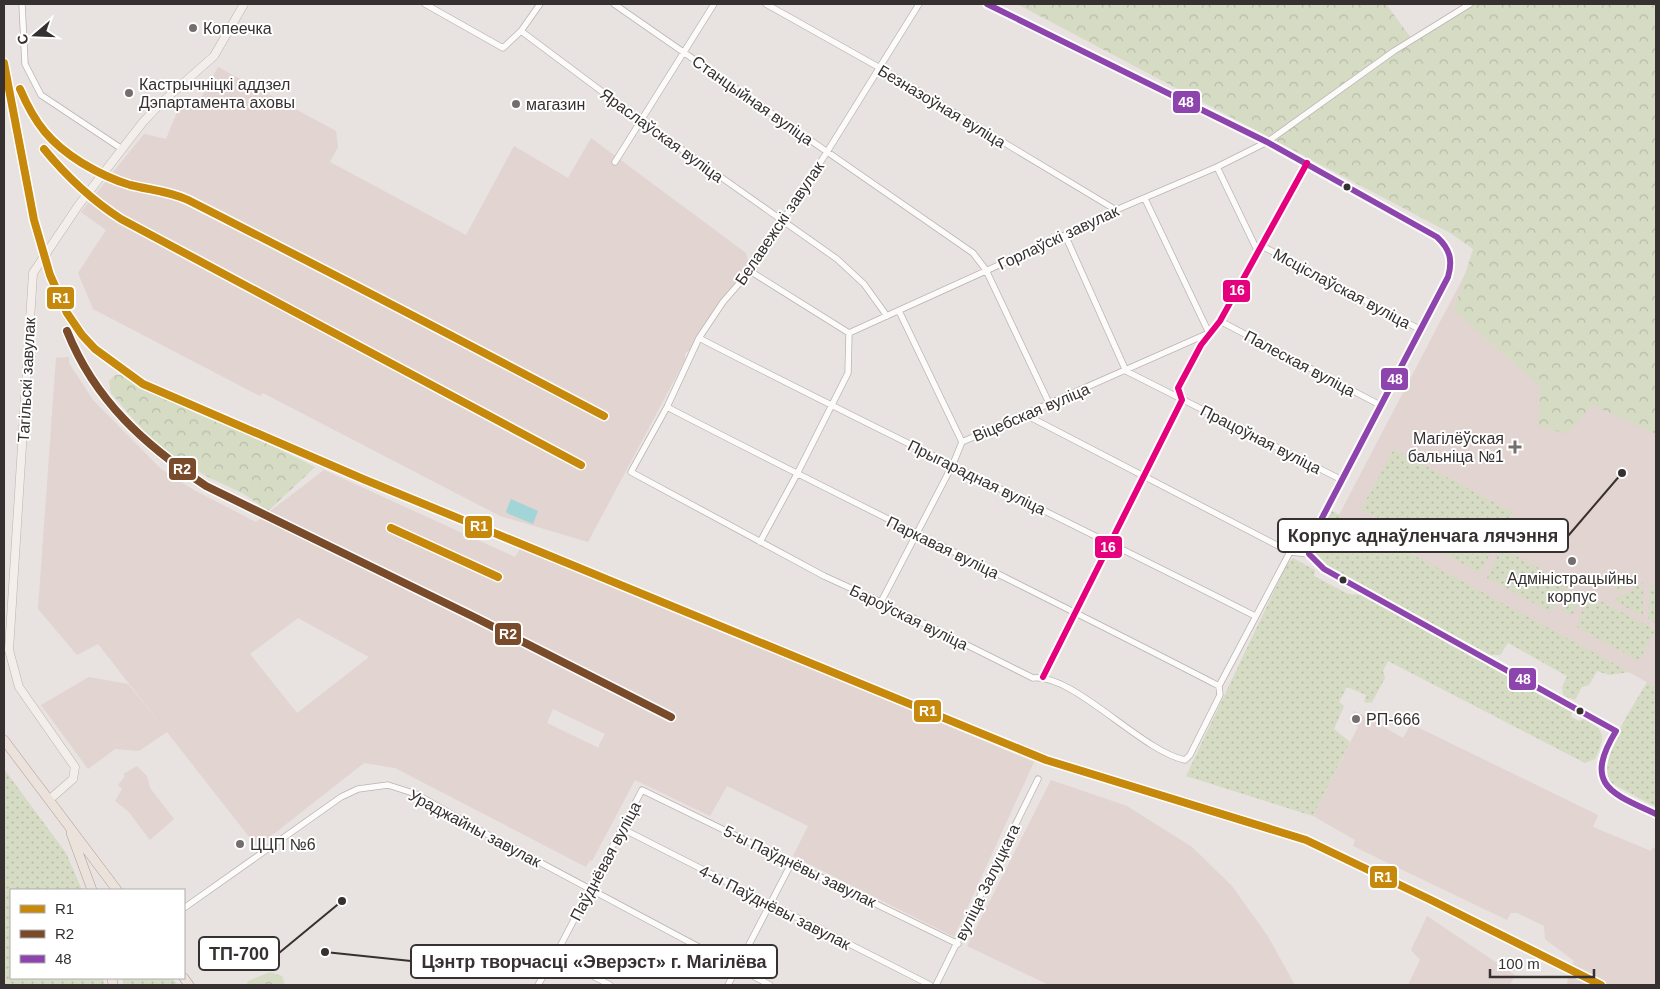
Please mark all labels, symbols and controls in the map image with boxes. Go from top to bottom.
north arrow [10,10,60,60]
place label: Копеечка [203,20,272,37]
marker: Копеечка [187,22,199,34]
text: С [13,32,32,47]
street label: Станцыйная вуліца [689,52,816,149]
street label: Безназоўная вуліца [875,62,1009,151]
place label: Кастрычніцкі аддзел Дэпартамента аховы [139,76,295,111]
street label: Яраслаўская вуліца [597,85,727,186]
marker: Кастрычніцкі аддзел Дэпартамента аховы [123,87,135,99]
line badge: 48 [1172,90,1201,114]
text: 48 [1178,94,1194,110]
place label: магазин [526,96,585,113]
marker: магазин [510,98,522,110]
street label: Белавежскі завулак [732,158,828,288]
unlabelled marker [1342,182,1352,192]
street label: Горлаўскі завулак [995,202,1122,273]
street label: Мсціслаўская вуліца [1270,245,1413,332]
line badge: 16 [1222,279,1251,303]
text: 16 [1229,282,1245,298]
line badge: R1 [46,286,75,310]
text: R1 [52,290,70,306]
street label: Тагільскі завулак [15,316,38,443]
street label: Палеская вуліца [1242,327,1358,400]
line badge: 48 [1380,367,1409,391]
text: 48 [1387,371,1403,387]
street label: Віцебская вуліца [970,380,1092,445]
street label: Працоўная вуліца [1198,402,1324,477]
place label: Магілёўская бальніца №1 [1408,430,1504,465]
street label: Прыгарадная вуліца [905,437,1048,518]
marker: Магілёўская бальніца №1 [1508,440,1522,454]
line badge: R2 [168,457,197,481]
text: R2 [173,461,191,477]
street label: Паркавая вуліца [884,513,1002,582]
line badge: R1 [464,515,493,539]
text: R1 [470,518,488,534]
callout: Корпус аднаўленчага лячэння [1278,519,1568,552]
text: Корпус аднаўленчага лячэння [1288,526,1558,546]
line badge: 16 [1094,535,1123,559]
text: 16 [1100,539,1116,555]
marker: Адміністрацыйны корпус [1566,555,1578,567]
place label: Адміністрацыйны корпус [1507,570,1637,605]
unlabelled marker [1338,575,1348,585]
street label: Бароўская вуліца [847,581,971,653]
line badge: R2 [494,622,522,646]
text: R2 [499,626,517,642]
line badge: 48 [1508,667,1537,691]
text: 48 [1515,671,1531,687]
line badge: R1 [913,699,942,723]
text: R1 [919,703,937,719]
unlabelled marker [1575,706,1585,716]
place label: РП-666 [1366,711,1420,728]
marker: РП-666 [1350,713,1362,725]
street label: Ураджайны завулак [406,786,545,871]
street label: Паўднёвая вуліца [567,799,644,924]
street label: вуліца Залуцкага [952,821,1023,943]
street label: 5-ы Паўднёвы завулак [721,822,880,911]
place label: ЦЦП №6 [250,836,316,853]
marker: ЦЦП №6 [234,838,246,850]
street label: 4-ы Паўднёвы завулак [696,862,854,953]
line badge: R1 [1369,865,1398,889]
text: R1 [1374,869,1392,885]
legend [10,889,185,979]
text: R1 [55,900,74,917]
text: R2 [55,925,74,942]
callout: ТП-700 [199,937,279,970]
text: ТП-700 [209,944,269,964]
callout: Цэнтр творчасці «Эверэст» г. Магілёва [411,945,777,978]
scale bar [1490,946,1594,978]
text: 48 [55,950,72,967]
text: Цэнтр творчасці «Эверэст» г. Магілёва [421,952,768,972]
text: 100 m [1498,955,1540,972]

